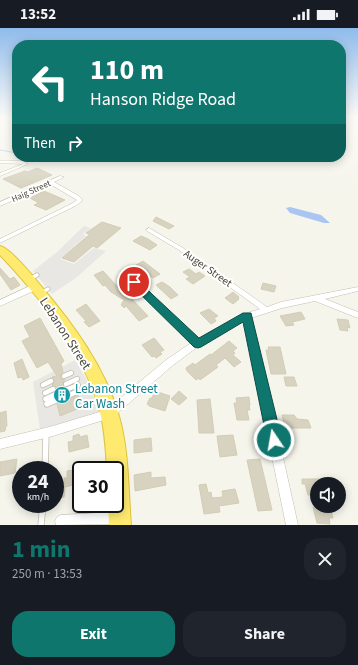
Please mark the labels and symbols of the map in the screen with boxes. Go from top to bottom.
street label: Haig Street [10,177,53,206]
street label: Auger Street [180,246,235,291]
pin [117,265,151,299]
street label: Lebanon Street [35,294,96,374]
place label: Lebanon Street Car Wash [75,380,158,413]
building icon: Lebanon Street Car Wash [52,385,72,405]
position arrow [253,419,295,461]
speed limit sign: 30 [72,461,124,513]

